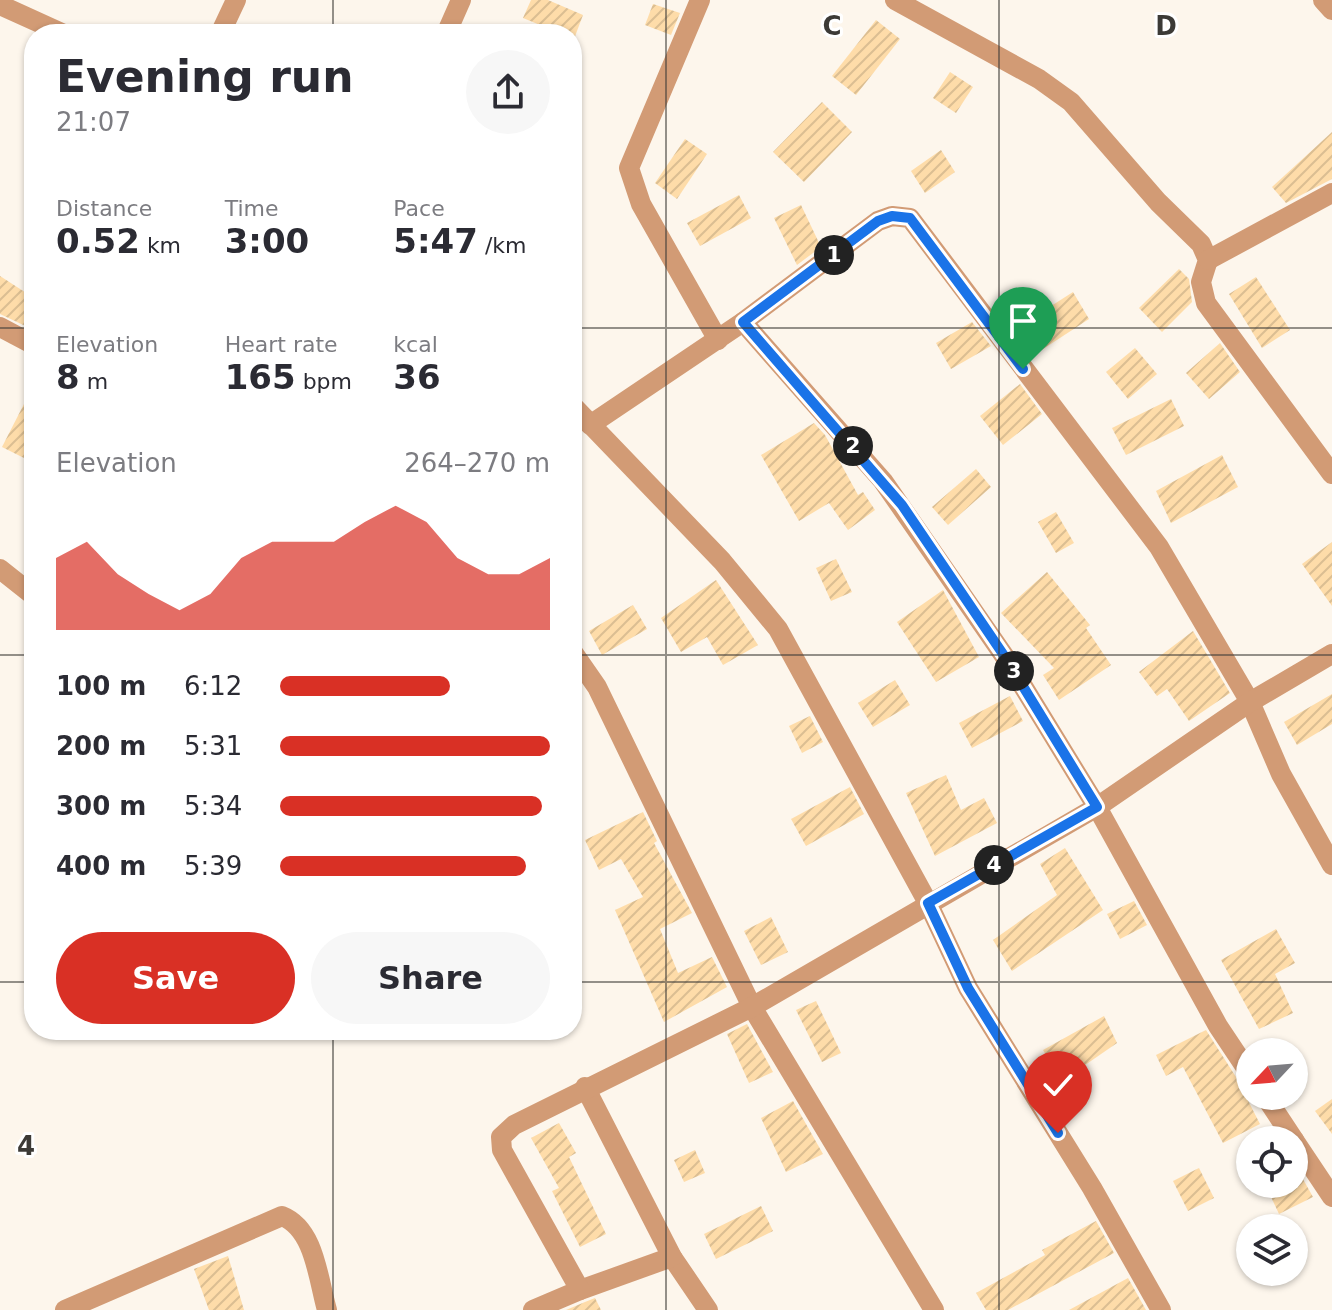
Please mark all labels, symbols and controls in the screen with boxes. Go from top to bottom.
text: C [822,11,842,41]
text: D [1155,11,1177,41]
button: share [466,50,550,134]
text: Evening run [56,51,353,102]
text: 21:07 [56,107,131,137]
text: Distance [56,196,152,221]
text: Time [225,196,279,221]
text: Pace [393,196,445,221]
text: 0.52 [56,221,140,261]
text: 3:00 [225,221,309,261]
text: 5:47 [393,221,478,261]
text: km [140,233,181,258]
text: /km [478,233,526,258]
pin: 1 [814,235,854,275]
text: 1 [826,242,842,267]
pin [989,287,1057,369]
icon: arrive [1001,299,1045,343]
text: Elevation [56,332,158,357]
text: Heart rate [225,332,338,357]
text: kcal [393,332,438,357]
text: 8 [56,357,80,397]
text: 165 [225,357,296,397]
text: 36 [393,357,441,397]
text: m [80,369,108,394]
text: bpm [296,369,352,394]
pin: 2 [833,426,873,466]
text: 2 [845,433,861,458]
text: Elevation [56,448,177,478]
text: 264–270 m [404,448,550,478]
pin: 3 [994,651,1034,691]
text: 3 [1006,658,1022,683]
text: 100 m [56,671,146,701]
text: 6:12 [184,671,242,701]
text: 200 m [56,731,146,761]
text: 5:31 [184,731,242,761]
text: 300 m [56,791,146,821]
text: 5:34 [184,791,242,821]
pin: 4 [974,845,1014,885]
text: 400 m [56,851,146,881]
text: 5:39 [184,851,242,881]
text: 4 [986,852,1002,877]
button: Save [56,932,295,1024]
button: Share [311,932,550,1024]
north arrow [1236,1038,1308,1110]
map controls [1236,1038,1308,1286]
pin [1024,1051,1092,1133]
icon: check [1036,1063,1080,1107]
button: locate [1236,1126,1308,1198]
text: 4 [17,1131,35,1161]
button: layers [1236,1214,1308,1286]

